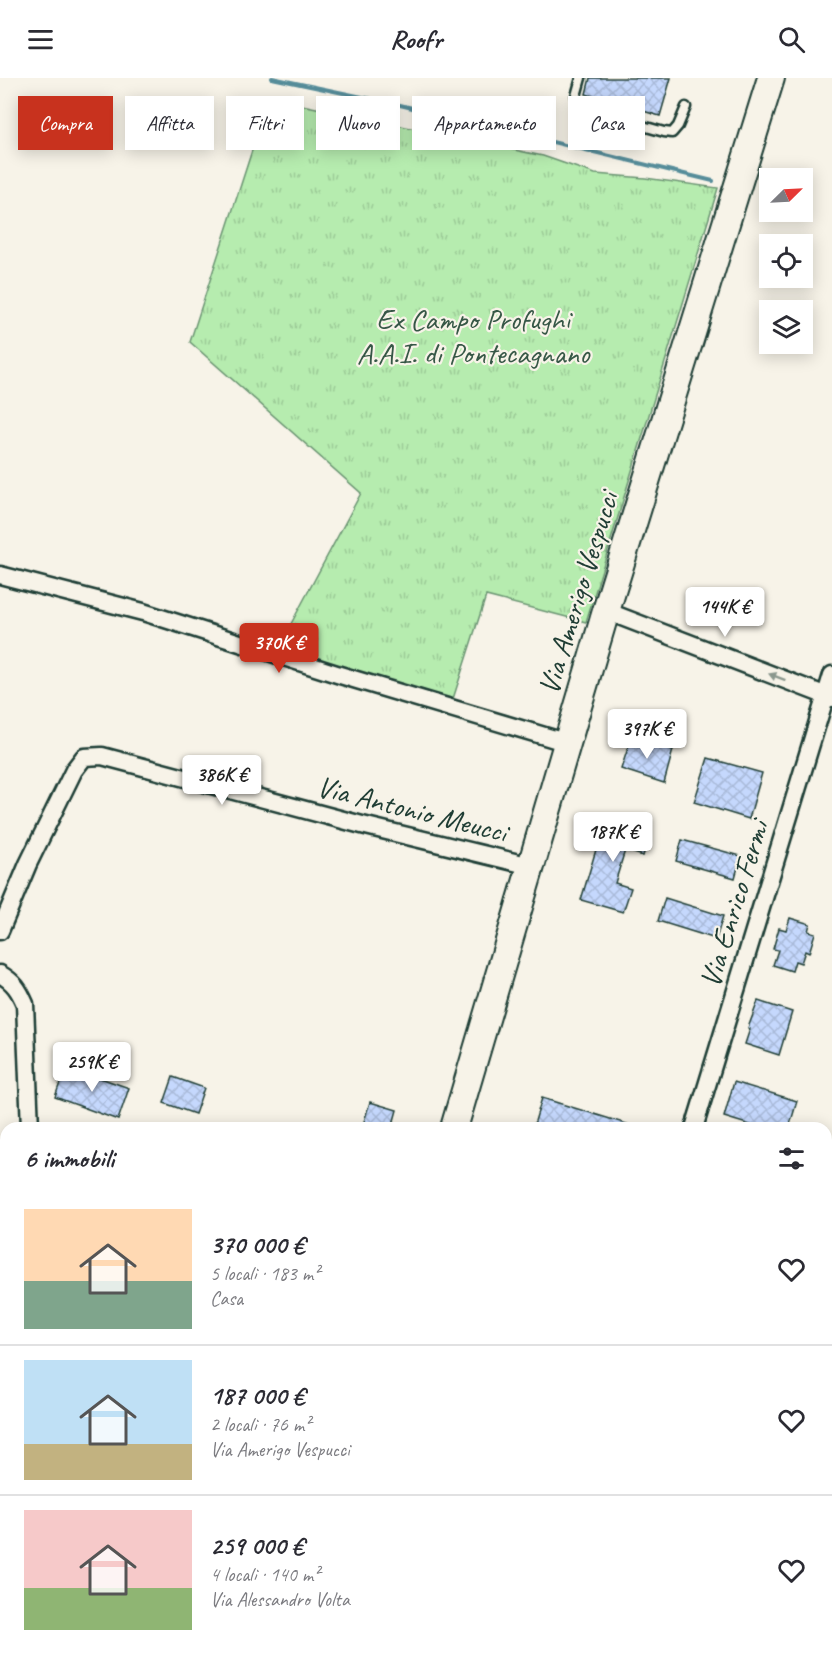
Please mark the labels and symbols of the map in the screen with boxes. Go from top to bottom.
north arrow [759,168,813,222]
park label: Ex Campo Profughi A.A.I. di Pontecagnano [357,300,591,372]
street label: Via Amerigo Vespucci [529,484,628,699]
pin: 144K € [676,587,774,638]
pin: 370K € [230,623,328,674]
one-way arrow [768,671,786,681]
pin: 397K € [598,709,696,760]
pin: 386K € [173,755,271,806]
street label: Via Antonio Meucci [313,767,514,852]
pin: 187K € [564,812,662,863]
street label: Via Enrico Fermi [691,813,778,992]
pin: 259K € [43,1042,141,1093]

